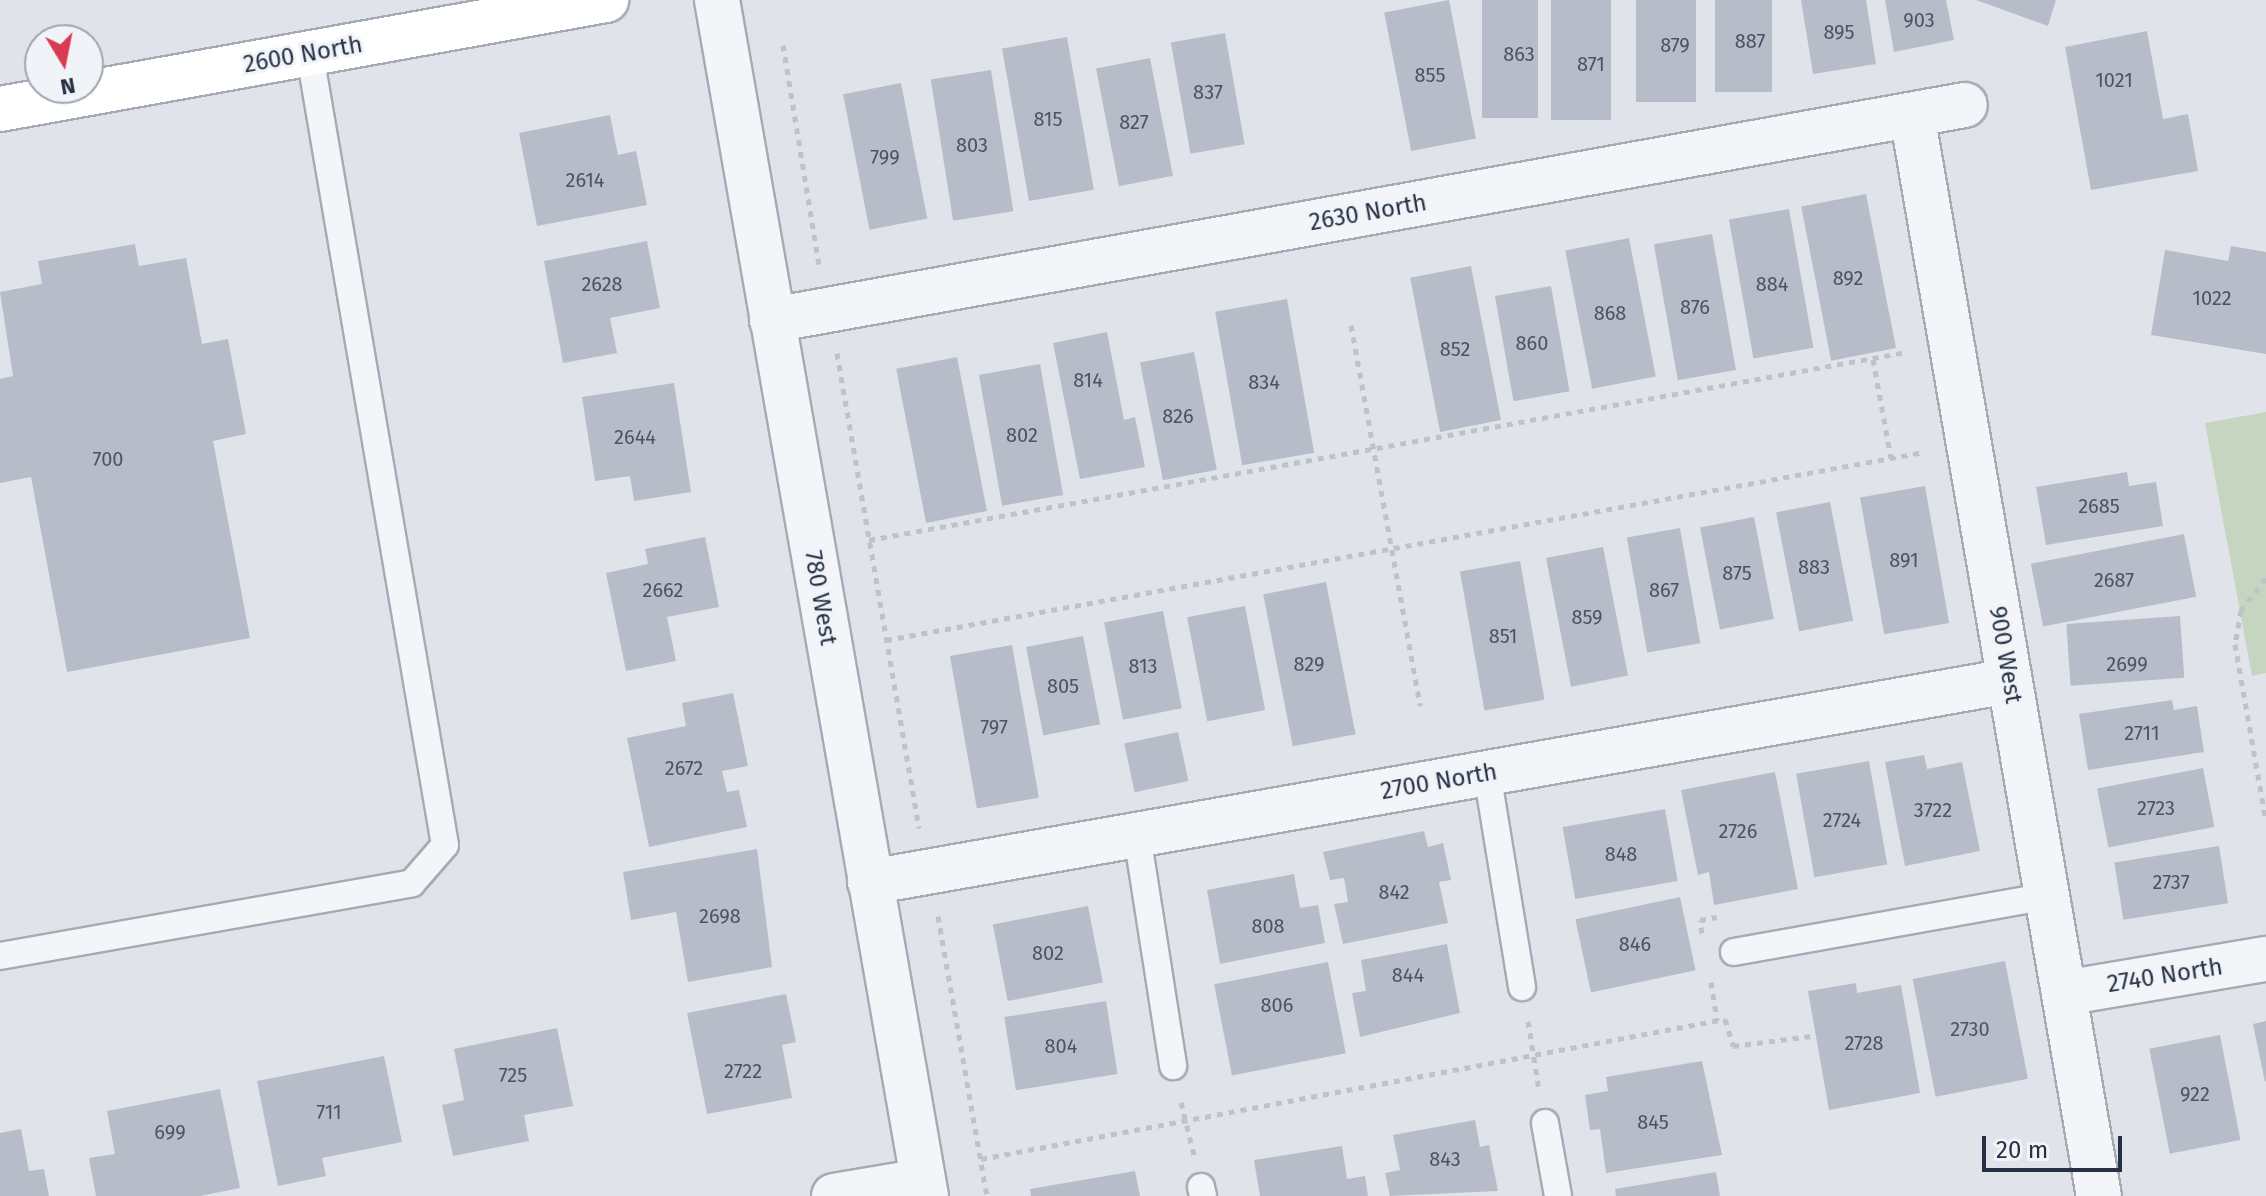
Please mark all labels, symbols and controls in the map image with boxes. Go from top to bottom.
house number: 903 [1903,8,1935,32]
house number: 895 [1823,20,1855,44]
north arrow [24,24,104,104]
house number: 887 [1735,29,1765,53]
street label: 2600 North [241,30,365,80]
house number: 879 [1660,33,1690,57]
house number: 863 [1503,42,1535,66]
house number: 871 [1577,52,1605,76]
house number: 855 [1415,63,1445,87]
house number: 1021 [2095,68,2133,92]
text: N [58,72,77,101]
house number: 837 [1193,80,1223,104]
house number: 815 [1033,107,1063,131]
house number: 827 [1119,110,1149,134]
house number: 803 [956,133,988,157]
house number: 799 [870,145,900,169]
house number: 2614 [566,168,604,192]
street label: 2630 North [1307,189,1429,237]
house number: 892 [1833,266,1863,290]
house number: 2628 [581,272,623,296]
house number: 884 [1756,272,1788,296]
house number: 1022 [2192,286,2232,310]
house number: 876 [1680,295,1710,319]
house number: 868 [1594,301,1626,325]
house number: 860 [1516,331,1548,355]
house number: 852 [1440,337,1470,361]
house number: 814 [1073,368,1103,392]
house number: 834 [1248,370,1280,394]
house number: 826 [1162,404,1194,428]
house number: 802 [1006,423,1038,447]
house number: 2644 [614,425,656,449]
house number: 700 [93,447,123,471]
house number: 2685 [2078,494,2120,518]
street label: 780 West [798,548,842,648]
house number: 891 [1889,548,1919,572]
house number: 883 [1798,555,1830,579]
house number: 875 [1722,561,1752,585]
house number: 2687 [2094,568,2134,592]
house number: 2662 [643,578,683,602]
house number: 867 [1649,578,1679,602]
street label: 900 West [1982,604,2028,706]
house number: 859 [1571,605,1603,629]
house number: 851 [1489,624,1517,648]
house number: 829 [1293,652,1325,676]
house number: 2699 [2106,652,2148,676]
house number: 813 [1128,654,1158,678]
house number: 805 [1047,674,1079,698]
house number: 797 [980,715,1008,739]
house number: 2711 [2124,721,2160,745]
house number: 2672 [665,756,703,780]
street label: 2700 North [1379,758,1499,806]
house number: 2723 [2137,796,2175,820]
house number: 3722 [1914,798,1952,822]
house number: 2724 [1823,808,1861,832]
house number: 2726 [1719,819,1757,843]
house number: 848 [1605,842,1637,866]
house number: 2737 [2152,870,2190,894]
house number: 842 [1378,880,1410,904]
house number: 2698 [699,904,741,928]
house number: 808 [1251,914,1285,938]
house number: 846 [1619,932,1651,956]
house number: 802 [1032,941,1064,965]
street label: 2740 North [2105,953,2225,999]
house number: 844 [1392,963,1424,987]
house number: 806 [1261,993,1293,1017]
house number: 2730 [1950,1017,1990,1041]
house number: 2728 [1844,1031,1884,1055]
house number: 804 [1045,1034,1077,1058]
house number: 2722 [724,1059,762,1083]
house number: 725 [499,1063,527,1087]
house number: 922 [2180,1082,2210,1106]
house number: 711 [316,1100,342,1124]
house number: 845 [1637,1110,1669,1134]
house number: 699 [154,1120,186,1144]
scale bar [1986,1120,2126,1170]
text: 20 m [1996,1136,2048,1164]
house number: 843 [1429,1147,1461,1171]

